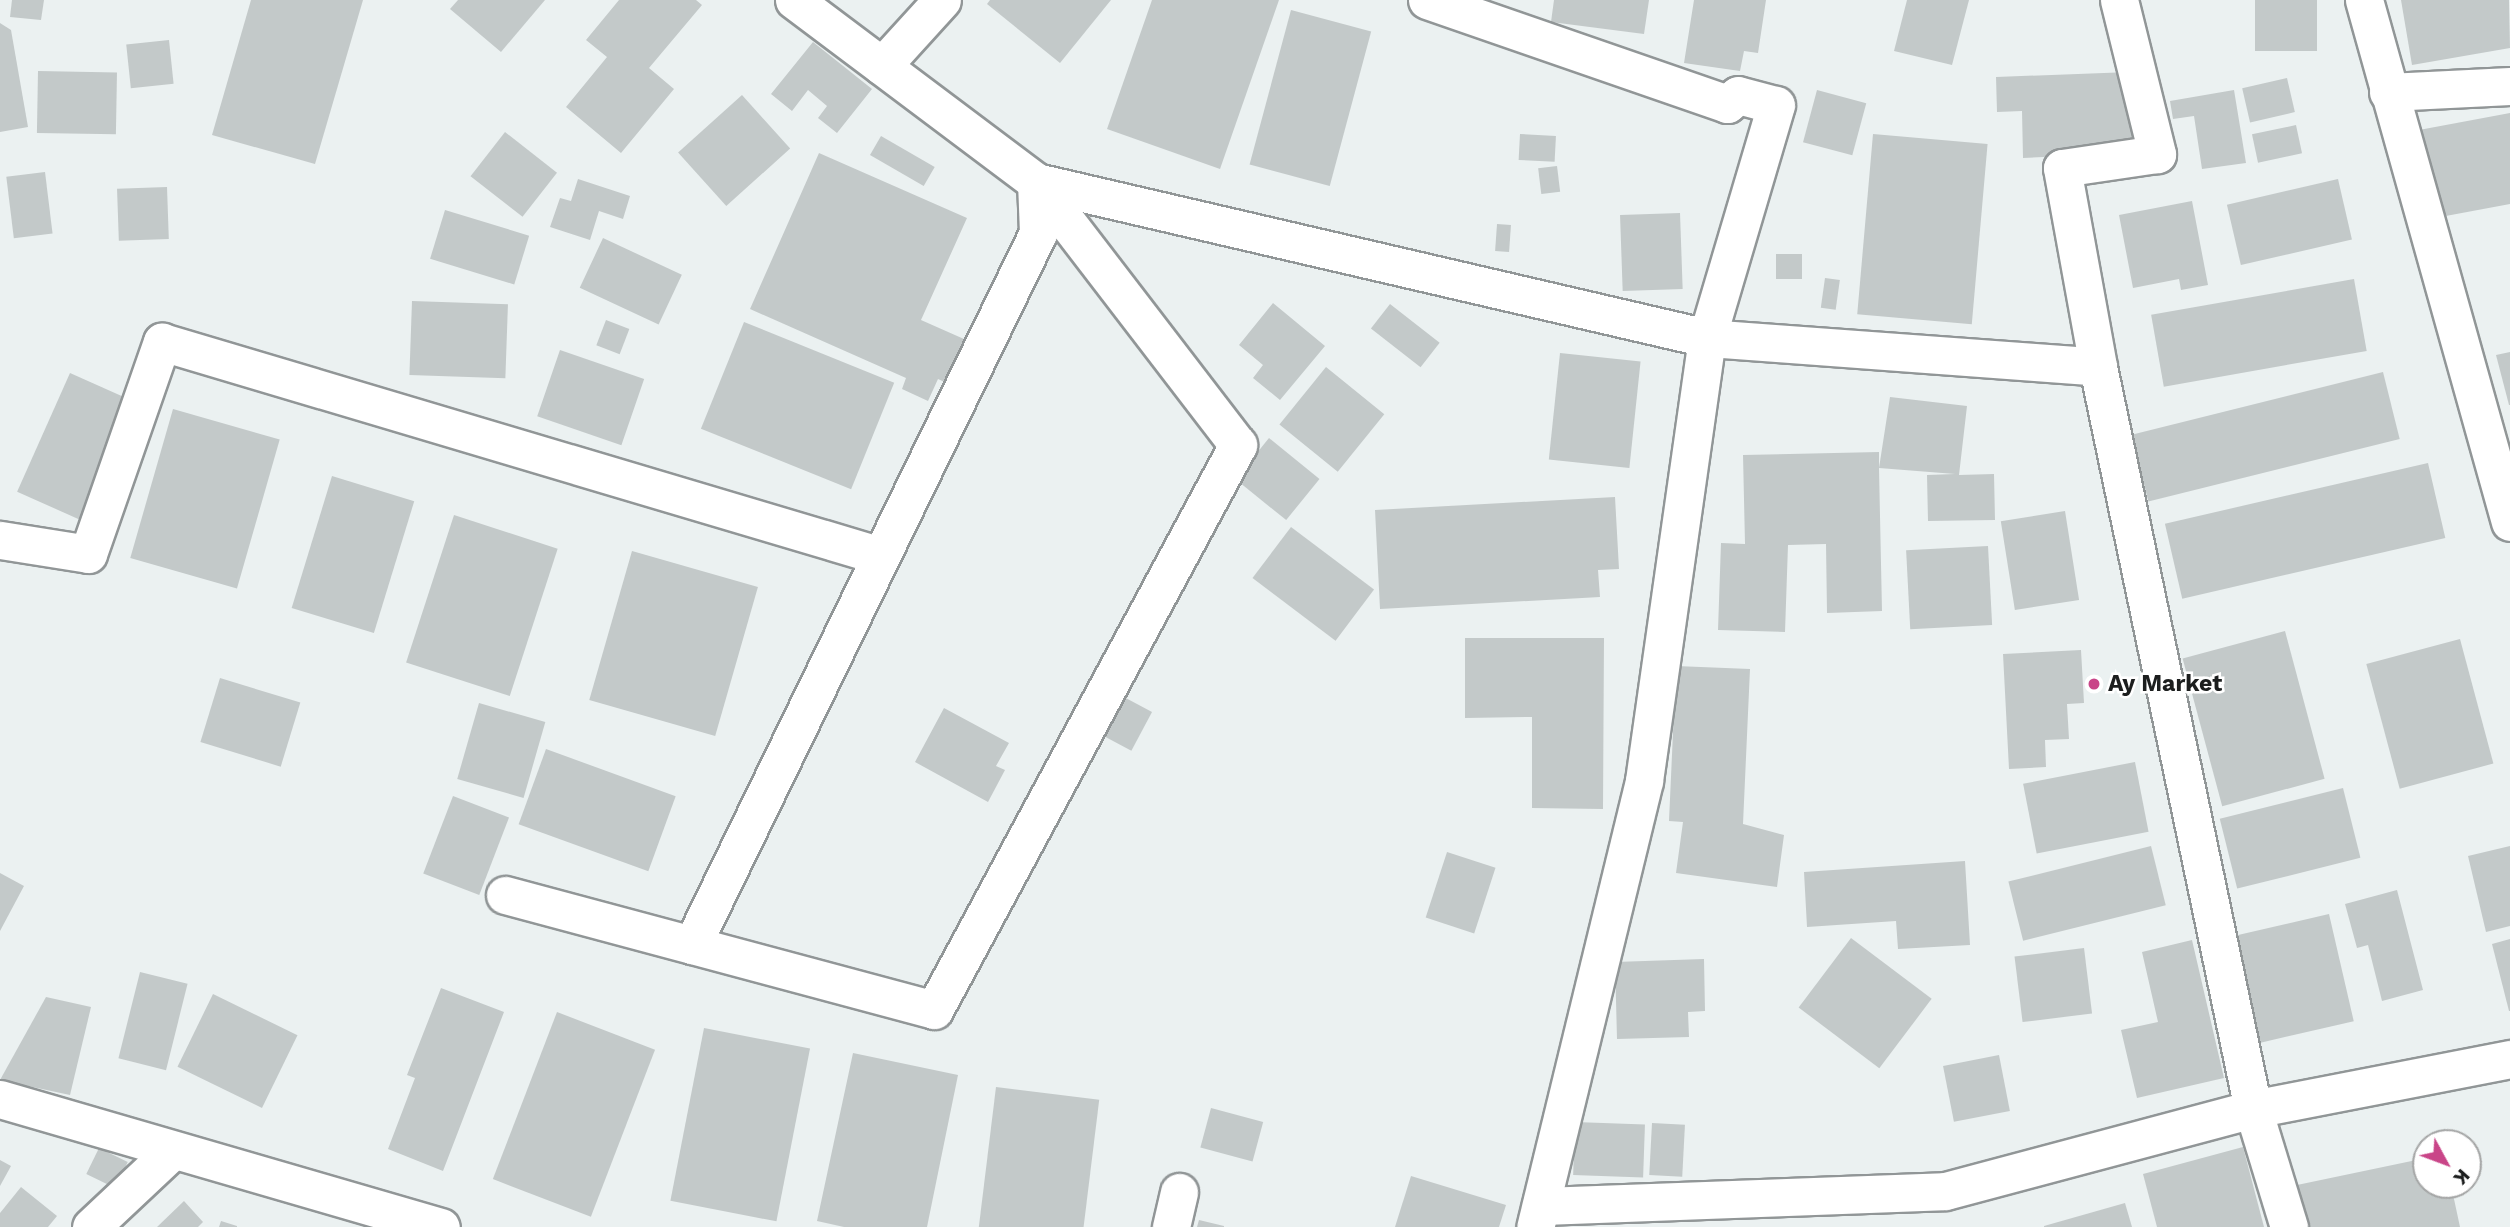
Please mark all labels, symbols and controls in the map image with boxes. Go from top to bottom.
place label: Ay Market [2108,670,2223,698]
marker: Ay Market [2086,676,2102,692]
north arrow [2412,1129,2482,1199]
text: K [2449,1164,2475,1189]

